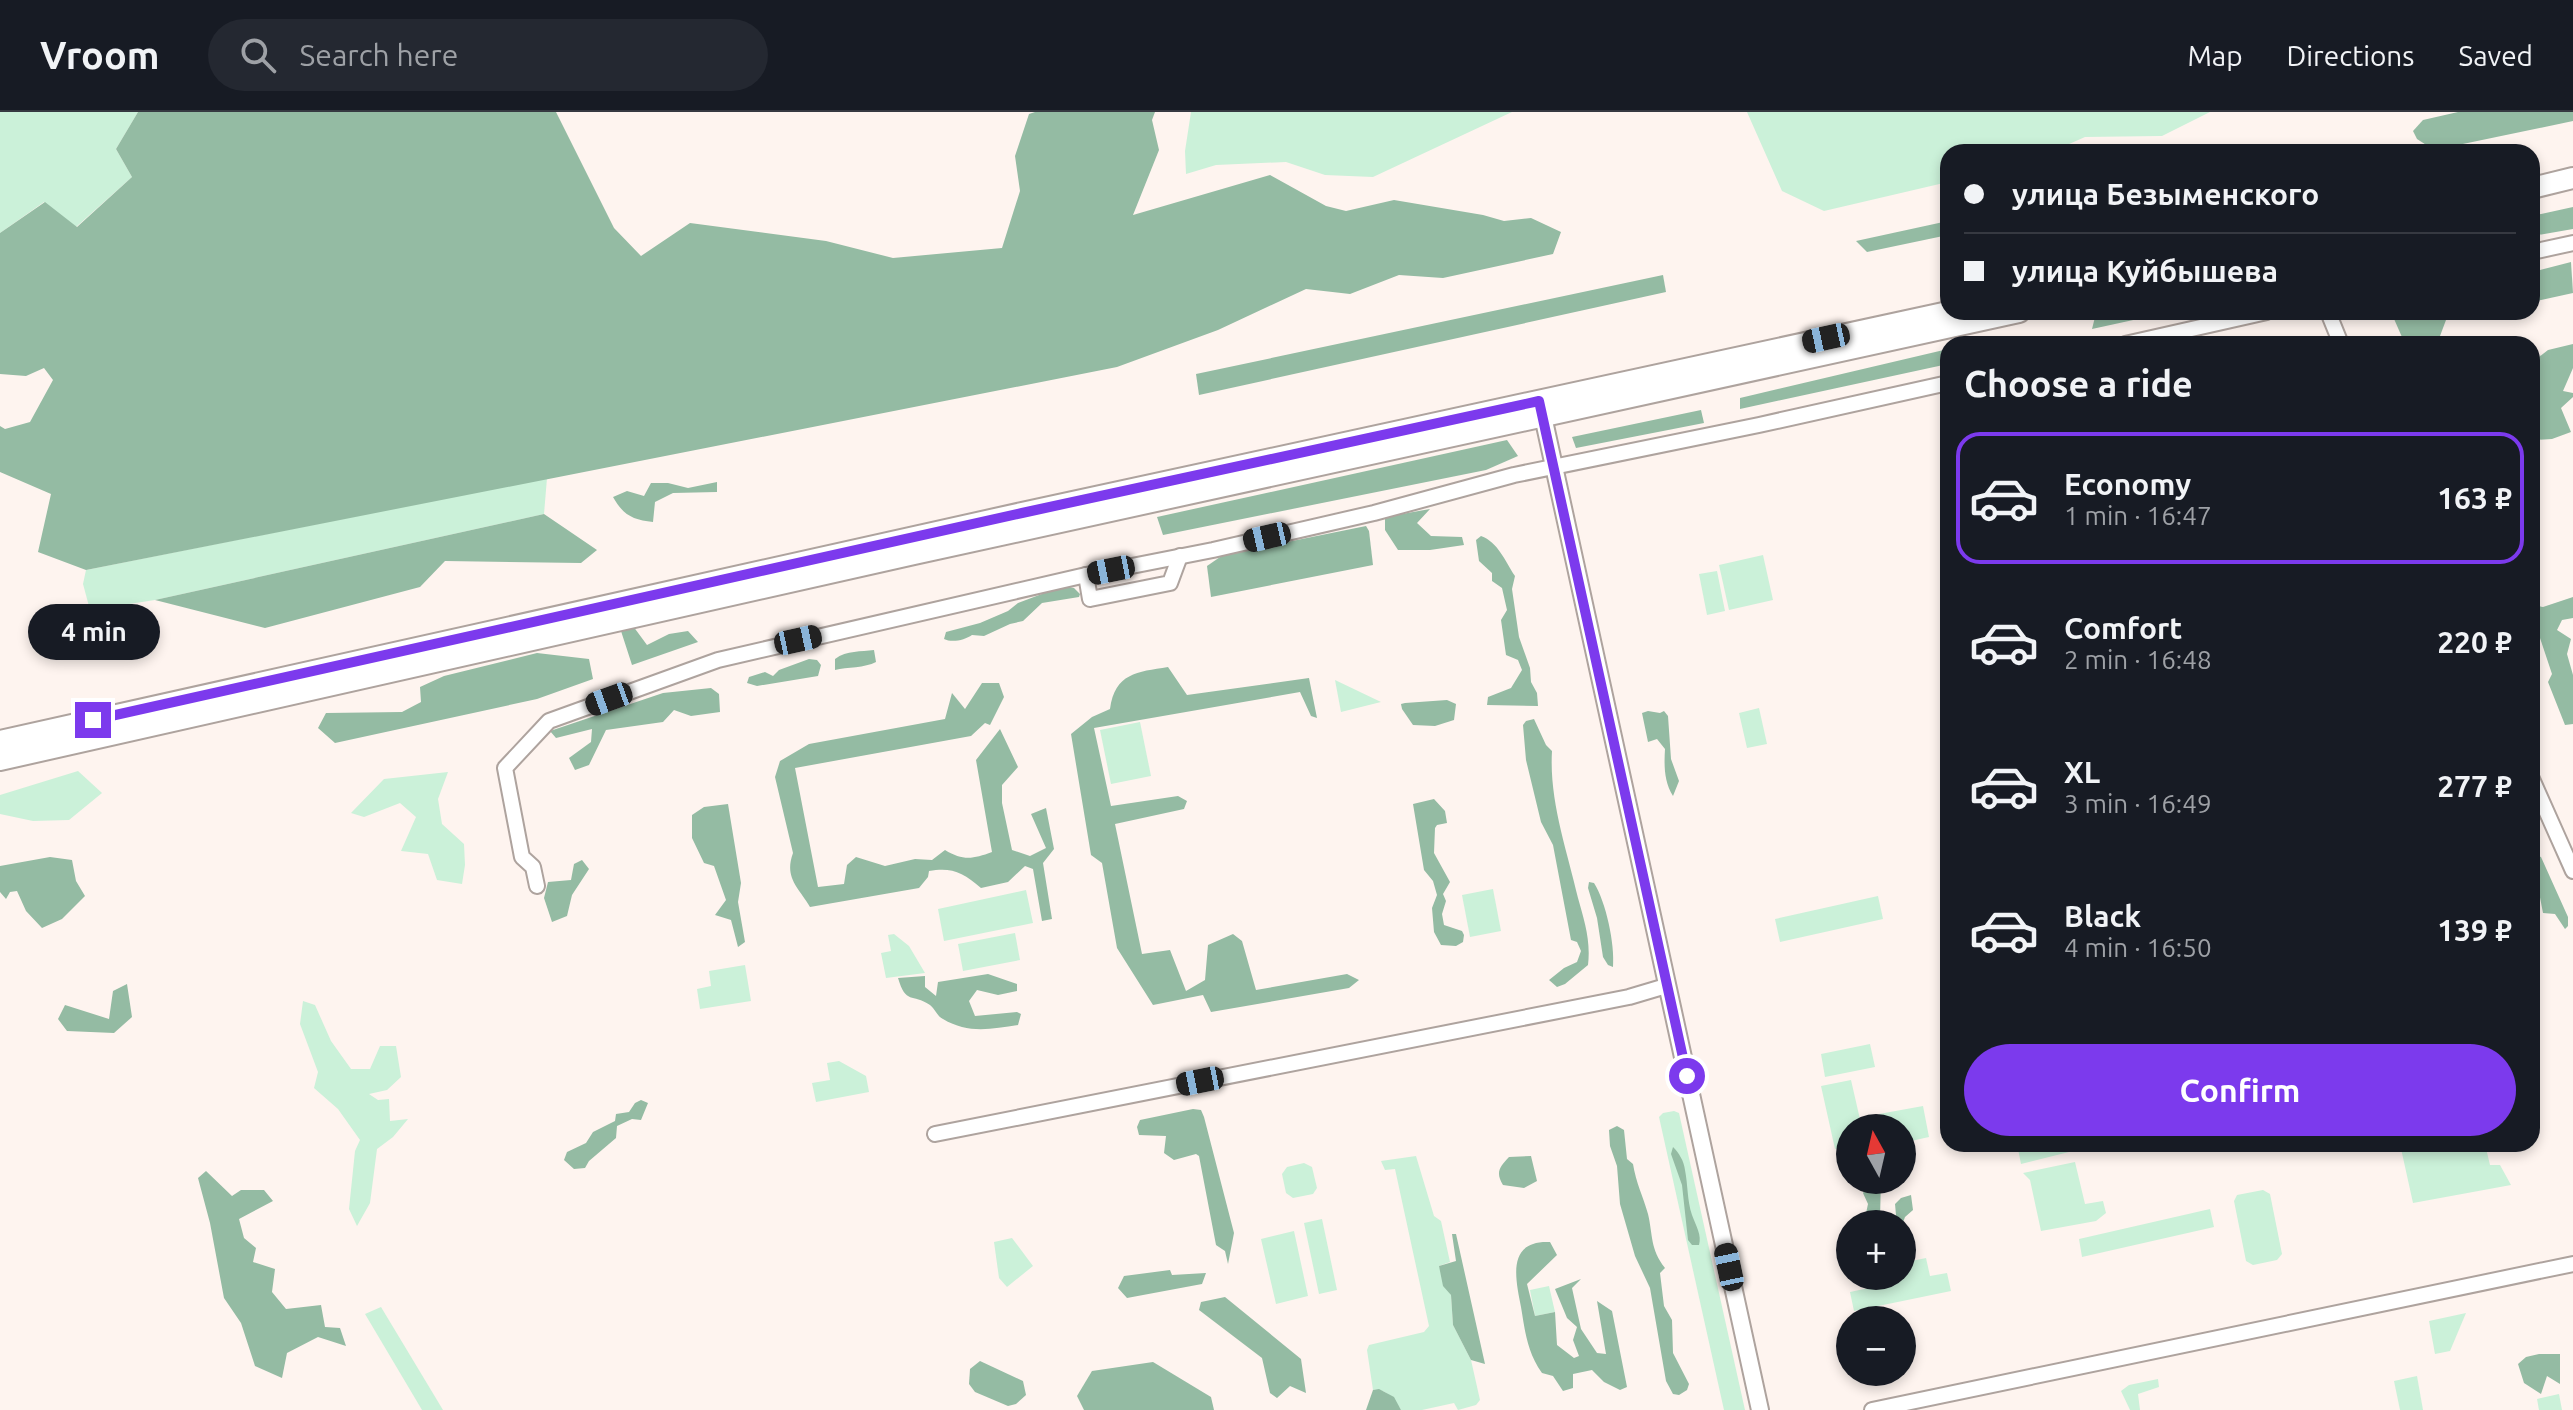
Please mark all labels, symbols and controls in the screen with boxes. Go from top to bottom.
search box [208,19,768,91]
icon: search [236,33,280,77]
text: Vroom [40,34,160,76]
text: Search here [300,38,458,72]
text: Map [2187,40,2243,71]
text: Directions [2287,40,2414,71]
text: Saved [2458,40,2533,71]
text: улица Безыменского [2012,177,2319,211]
text: улица Куйбышева [2012,254,2278,288]
car [1800,321,1852,355]
text: Choose a ride [1964,363,2193,404]
icon: car [1968,462,2040,534]
text: Economy [2064,467,2191,501]
text: 163 ₽ [2437,481,2512,515]
text: 1 min · 16:47 [2064,501,2212,530]
car [1241,520,1293,554]
car [1085,554,1137,586]
callout: 4 min [27,604,159,660]
icon: car [1968,606,2040,678]
text: Comfort [2064,611,2182,645]
text: 4 min [61,617,127,646]
car [772,623,824,657]
text: 220 ₽ [2437,625,2512,659]
text: 2 min · 16:48 [2064,645,2212,674]
car [582,680,636,718]
route end [75,702,111,738]
icon: car [1968,750,2040,822]
text: XL [2064,755,2100,789]
text: 277 ₽ [2437,769,2512,803]
text: 3 min · 16:49 [2064,789,2212,818]
icon: car [1968,894,2040,966]
text: Black [2064,899,2141,933]
text: 139 ₽ [2437,913,2512,947]
text: 4 min · 16:50 [2064,933,2212,962]
button: Confirm [1964,1044,2516,1136]
route start [1669,1058,1705,1094]
car [1174,1065,1226,1097]
north arrow [1836,1114,1916,1194]
map controls [1836,1114,1916,1386]
button: + [1836,1210,1916,1290]
car [1712,1241,1746,1293]
button: − [1836,1306,1916,1386]

